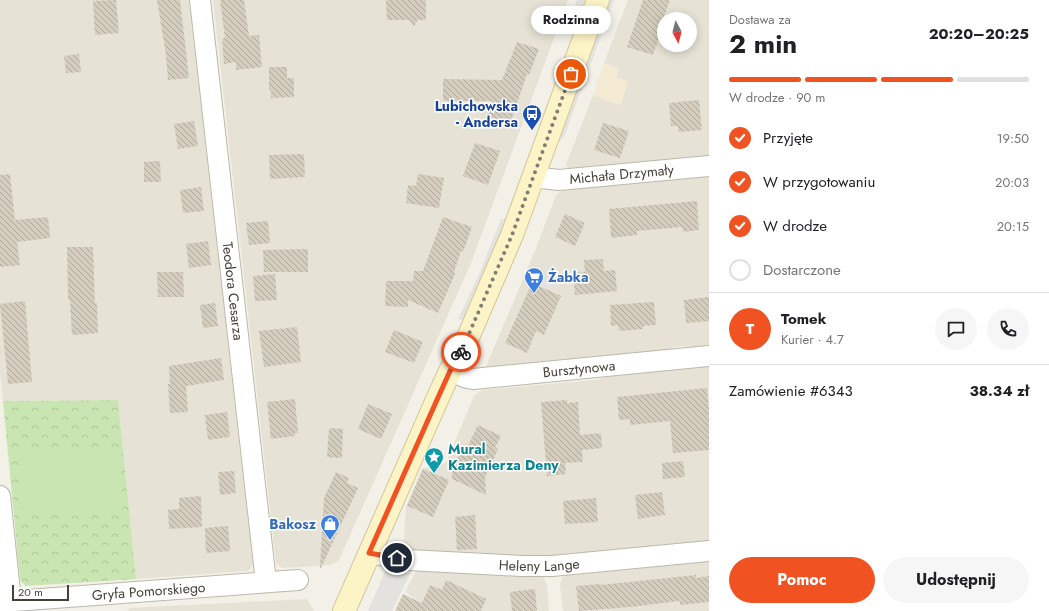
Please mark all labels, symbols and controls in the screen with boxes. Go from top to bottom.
callout: Rodzinna [531,6,611,34]
text: Rodzinna [543,10,599,29]
text: Dostawa za [729,10,791,29]
north arrow [657,12,697,52]
map controls [657,12,697,52]
text: 20:20–20:25 [929,23,1029,45]
text: 2 min [729,25,797,63]
pin [554,57,588,91]
icon: bag [560,63,582,85]
text: W drodze · 90 m [729,88,825,107]
place label: Lubichowska - Andersa [435,96,518,132]
bus stop icon: Lubichowska - Andersa [521,103,543,131]
icon: check [729,127,751,149]
text: Przyjęte [763,127,813,149]
text: 19:50 [997,129,1029,148]
street label: Michała Drzymały [569,159,675,189]
icon: check [729,171,751,193]
text: W przygotowaniu [763,171,875,193]
text: 20:03 [995,173,1029,192]
icon: check [729,215,751,237]
text: W drodze [763,215,827,237]
text: 20:15 [997,217,1029,236]
street label: Teodora Cesarza [218,241,249,341]
text: Dostarczone [763,259,841,281]
supermarket icon: Żabka [523,266,545,294]
place label: Żabka [548,267,589,287]
text: Tomek [781,308,826,330]
button: chat [935,308,977,350]
button: phone [987,308,1029,350]
text: T [746,318,754,340]
text: Kurier · 4.7 [781,330,844,349]
courier [441,332,481,372]
icon: bike [450,341,472,363]
street label: Bursztynowa [542,355,616,382]
text: Zamówienie #6343 [729,380,853,402]
text: 38.34 zł [970,380,1029,402]
place label: Mural Kazimierza Deny [448,439,559,475]
place icon: Mural Kazimierza Deny [423,446,445,474]
shop icon: Bakosz [319,513,341,541]
place label: Bakosz [269,514,317,534]
pin [380,541,414,575]
icon: home [386,547,408,569]
street label: Heleny Lange [498,553,581,576]
button: Pomoc [729,557,875,603]
button: Udostępnij [883,557,1029,603]
street label: Gryfa Pomorskiego [91,577,206,605]
scale bar [12,583,69,602]
text: 20 m [18,584,43,600]

